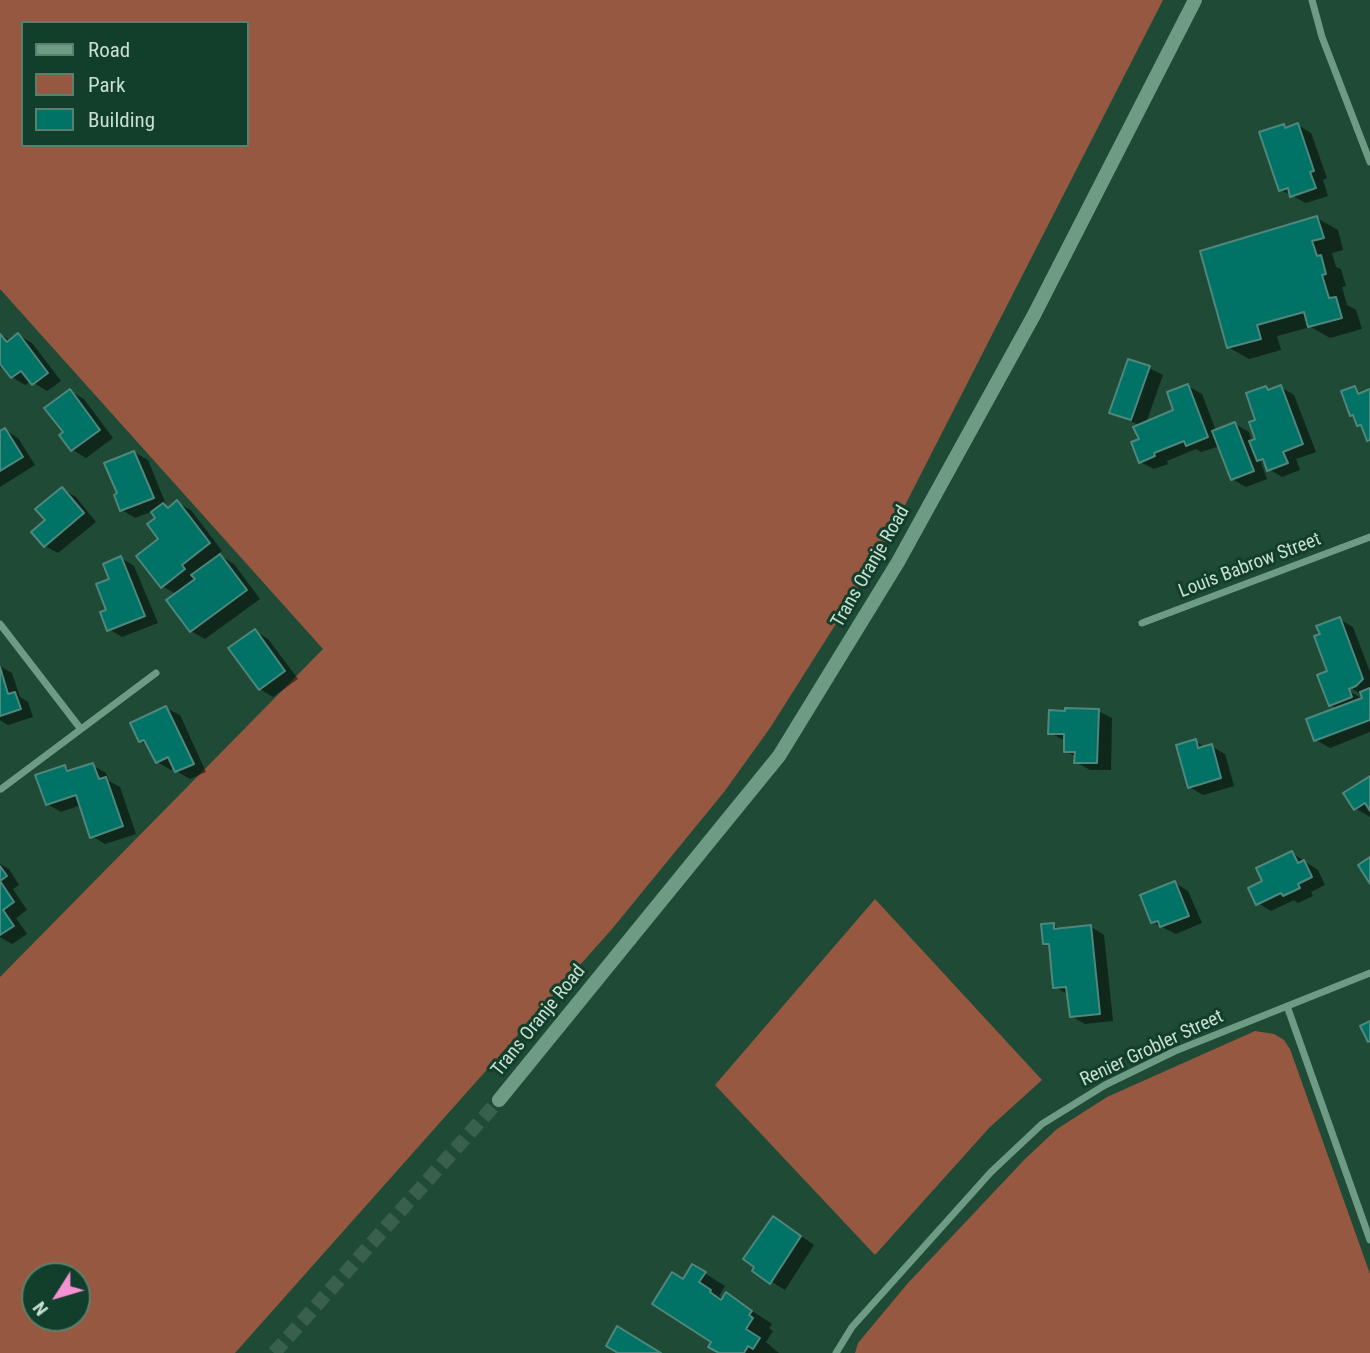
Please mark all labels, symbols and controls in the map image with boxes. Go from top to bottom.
legend [21,21,248,147]
text: Road [88,38,130,62]
text: Park [88,73,125,97]
text: Building [88,108,155,132]
street label: Trans Oranje Road [827,502,915,632]
street label: Louis Babrow Street [1176,528,1324,604]
street label: Trans Oranje Road [487,961,591,1081]
street label: Renier Grobler Street [1077,1006,1227,1092]
north arrow [21,1262,91,1332]
text: N [28,1297,53,1320]

